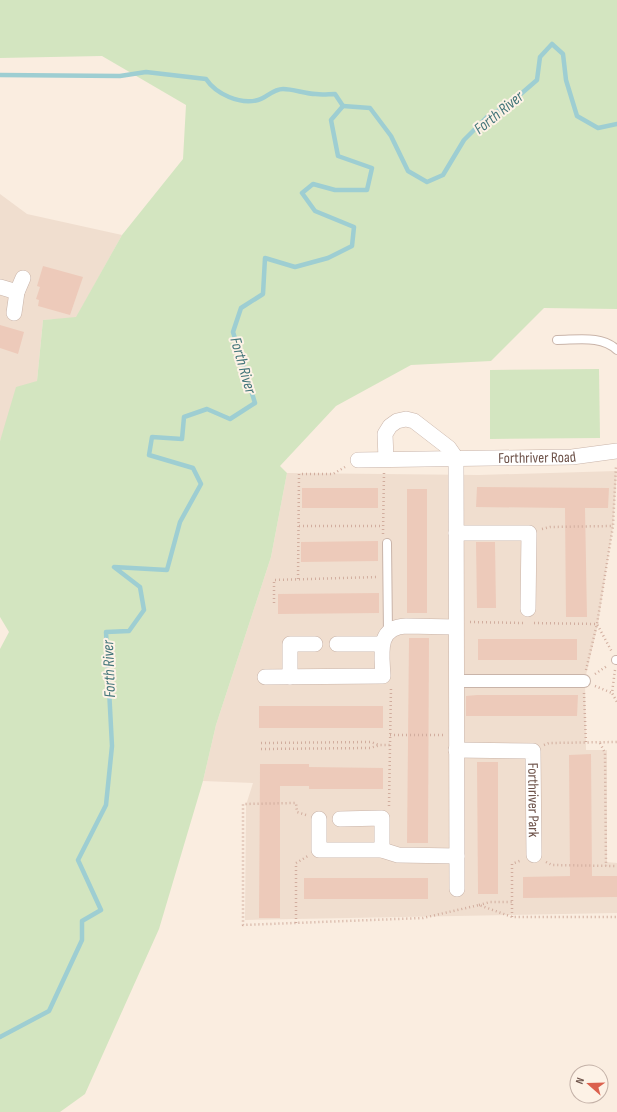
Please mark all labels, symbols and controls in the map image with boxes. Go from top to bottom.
water label: Forth River [471,87,528,139]
water label: Forth River [225,335,260,396]
street label: Forthriver Road [498,448,577,468]
water label: Forth River [99,639,120,698]
street label: Forthriver Park [523,763,543,838]
north arrow [569,1064,609,1104]
text: N [573,1076,587,1086]

